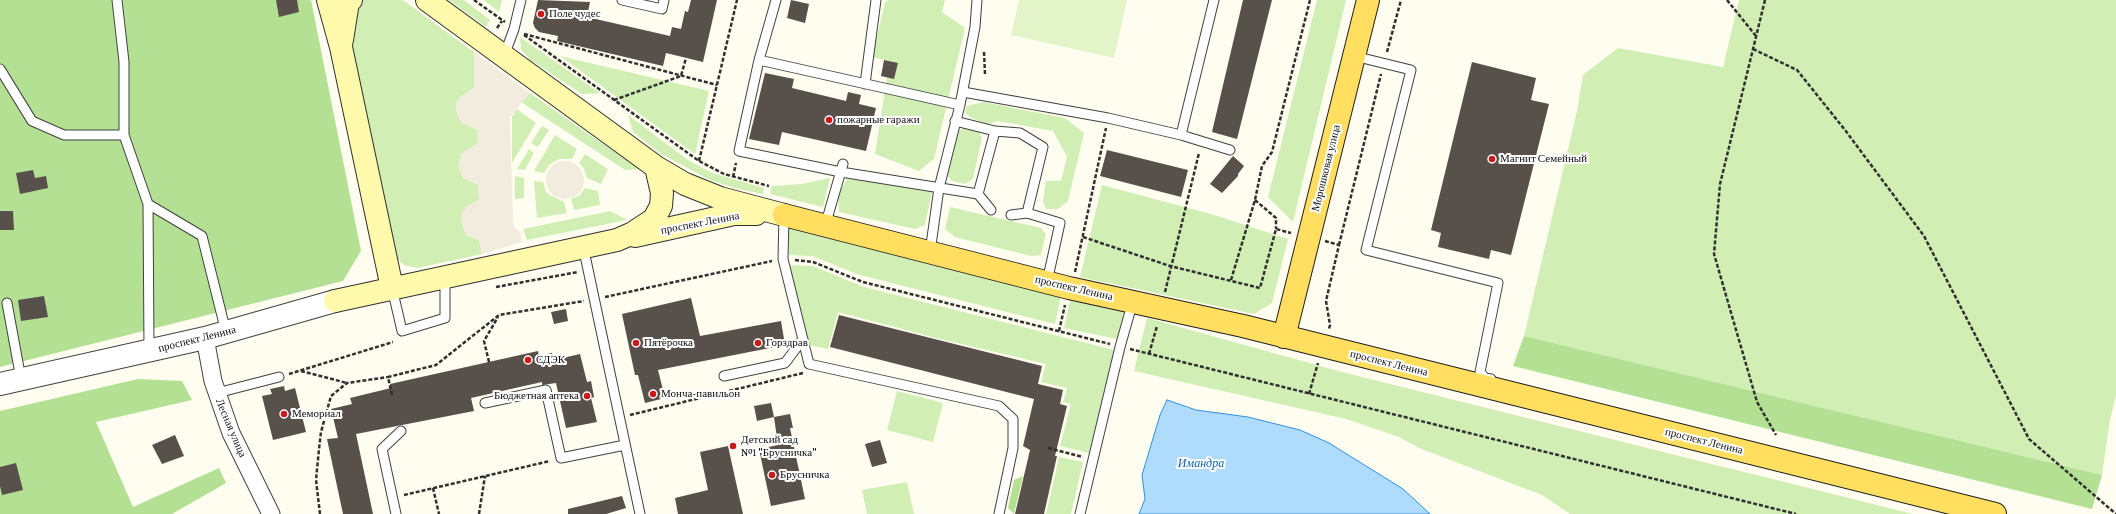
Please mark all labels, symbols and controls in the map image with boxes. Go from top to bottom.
place label: Поле чудес [549,7,601,21]
marker: Поле чудес [536,9,546,19]
place label: пожарные гаражи [837,113,920,127]
marker: пожарные гаражи [824,115,834,125]
street label: Морошковая улица [1309,123,1343,213]
place label: Магнит Семейный [1500,152,1587,166]
marker: Магнит Семейный [1487,154,1497,164]
street label: проспект Ленина [660,209,740,237]
street label: проспект Ленина [1034,273,1114,303]
street label: проспект Ленина [157,323,237,355]
place label: Пятёрочка [644,336,693,350]
place label: Горздрав [766,336,808,350]
marker: Пятёрочка [631,338,641,348]
marker: Горздрав [753,338,763,348]
street label: проспект Ленина [1349,347,1429,379]
place label: СДЭК [536,353,565,367]
marker: СДЭК [523,355,533,365]
place label: Монча-павильон [661,387,740,401]
place label: Бюджетная аптека [494,389,579,403]
marker: Монча-павильон [648,389,658,399]
marker: Бюджетная аптека [582,391,592,401]
street label: Лесная улица [213,397,249,459]
place label: Мемориал [292,407,341,421]
marker: Мемориал [279,409,289,419]
street label: проспект Ленина [1664,425,1744,457]
place label: Детский сад №1 "Брусничка" [741,433,817,459]
marker: Детский сад №1 "Брусничка" [728,441,738,451]
water label: Имандра [1178,456,1224,470]
place label: Брусничка [780,468,829,482]
marker: Брусничка [767,470,777,480]

